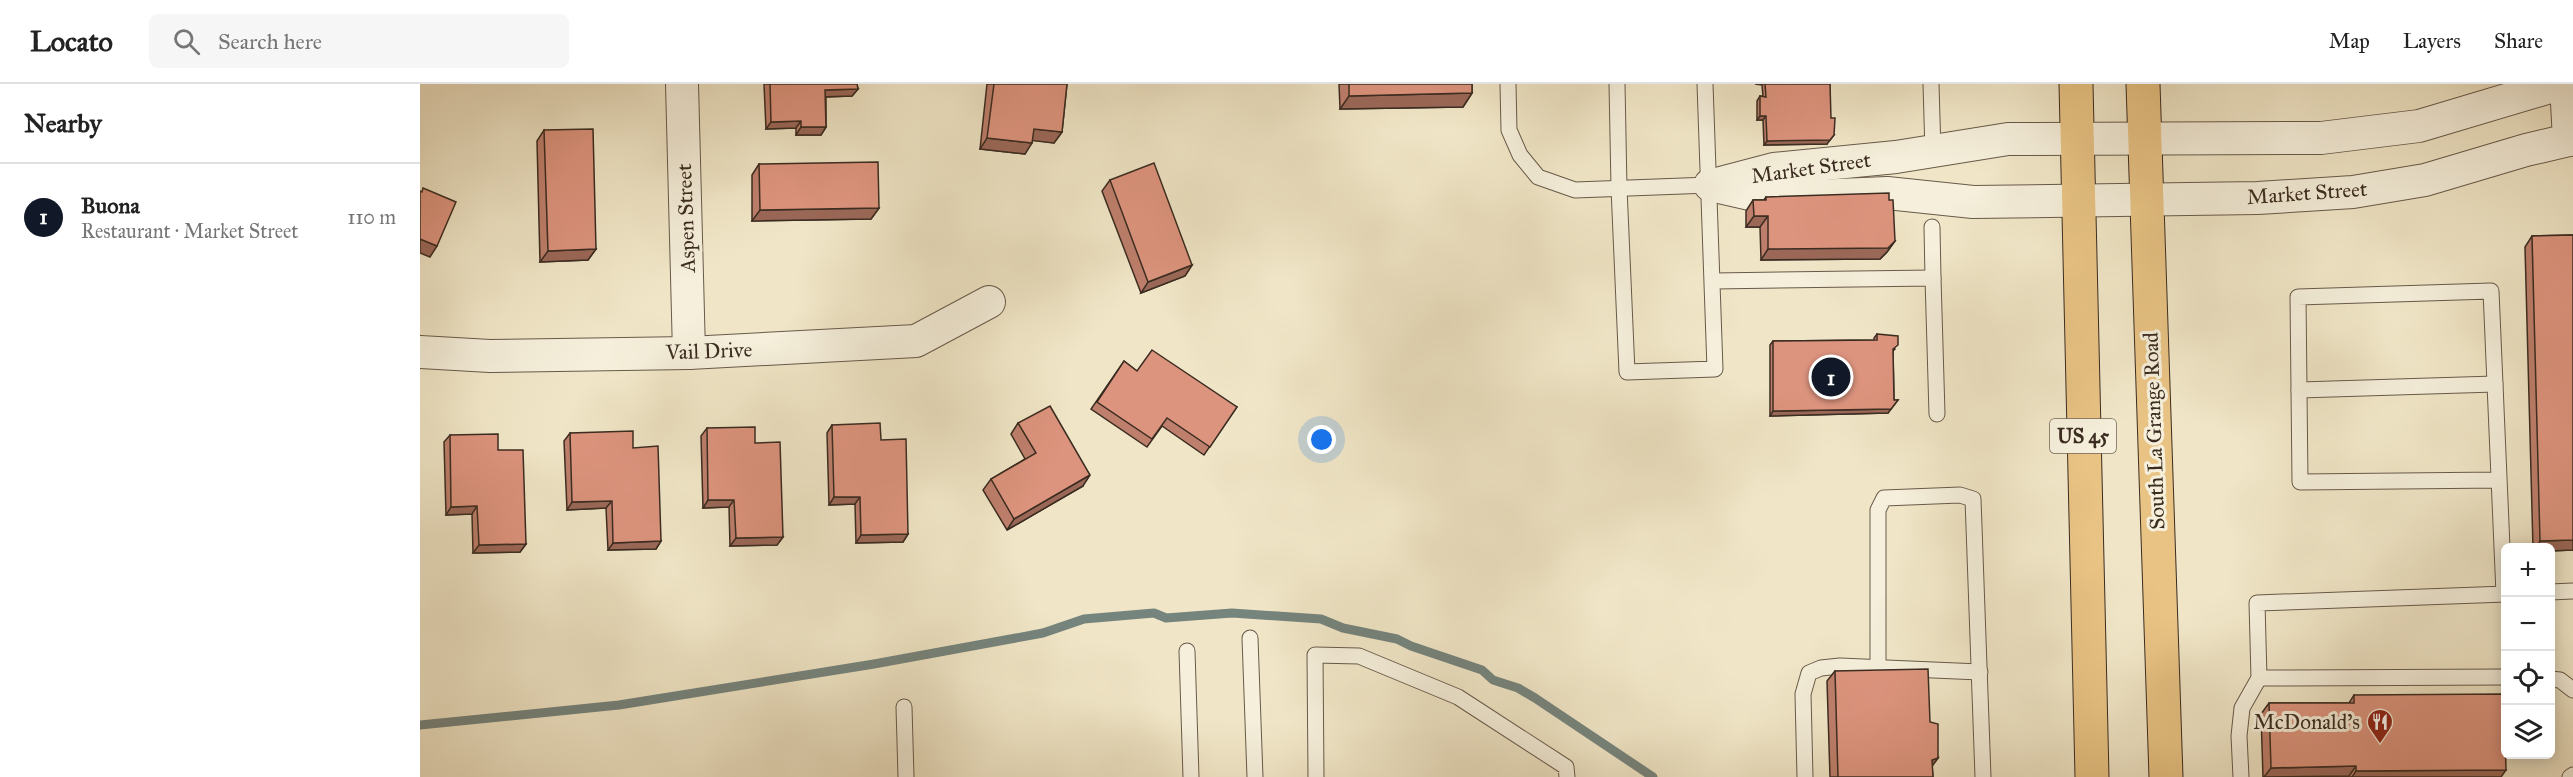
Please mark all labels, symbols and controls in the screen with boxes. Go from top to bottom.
search box [149,14,569,68]
text: Locato [30,24,113,59]
icon: search [170,25,203,58]
text: Search here [218,28,322,55]
text: Map [2329,28,2370,54]
text: Layers [2403,28,2461,54]
text: Share [2494,28,2543,54]
text: Nearby [24,107,102,139]
street label: Market Street [1749,147,1873,189]
street label: Aspen Street [671,162,701,274]
street label: Market Street [2246,176,2369,210]
text: Buona [81,192,140,219]
text: 1 [40,205,47,229]
text: 110 m [348,205,396,229]
text: Restaurant · Market Street [81,219,298,243]
street label: South La Grange Road [2138,331,2170,530]
street label: Vail Drive [664,336,753,366]
pin: 1 [1812,354,1850,400]
road number: US 45 [2050,419,2116,453]
your location [1307,425,1336,454]
map controls [2501,543,2555,759]
button: + [2501,543,2555,597]
button: − [2501,597,2555,651]
button: locate [2501,651,2555,705]
button: layers [2501,705,2555,759]
restaurant icon: McDonald's [2365,707,2395,745]
place label: McDonald's [2253,709,2360,735]

